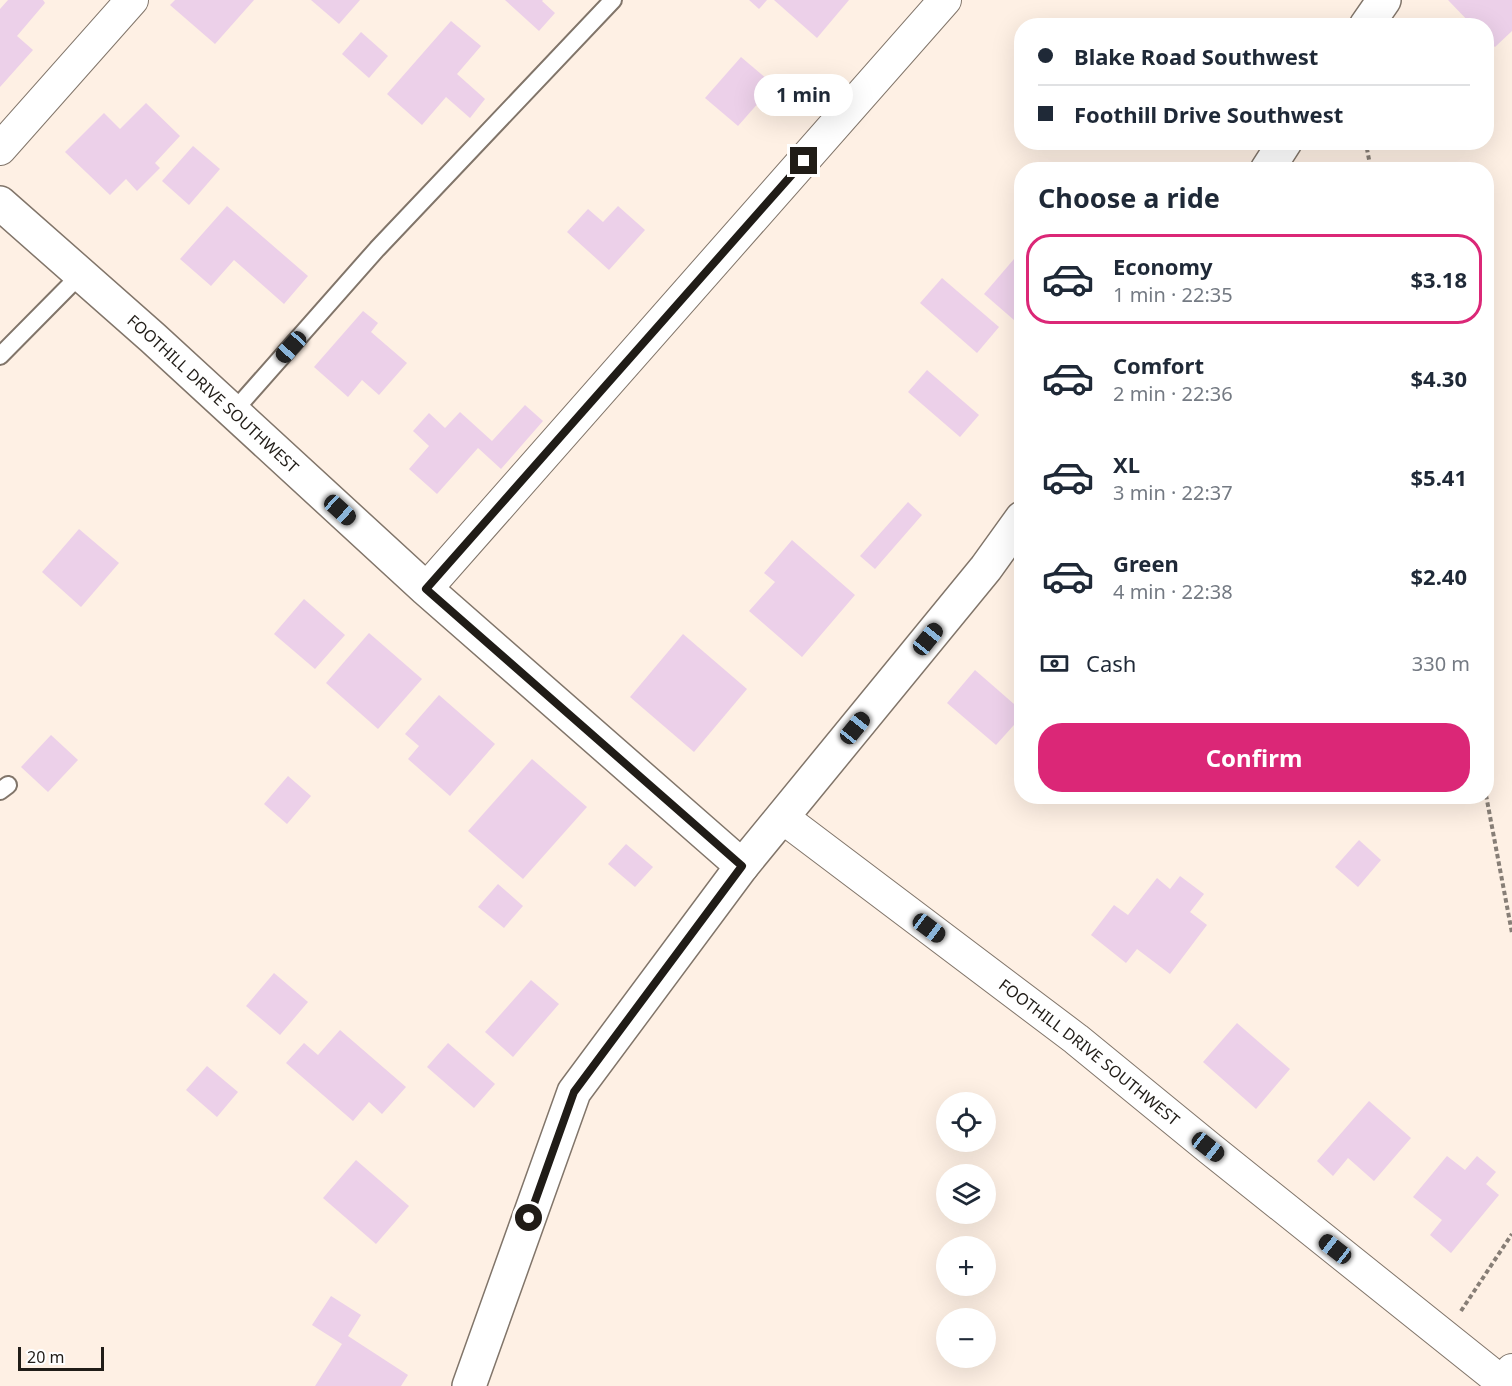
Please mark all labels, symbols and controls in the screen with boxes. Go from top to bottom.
text: Blake Road Southwest [1074,41,1318,71]
callout: 1 min [754,74,854,116]
text: 1 min [776,81,831,108]
text: Foothill Drive Southwest [1074,99,1343,129]
route end [790,147,817,174]
text: Choose a ride [1038,179,1220,216]
text: Economy [1113,251,1212,281]
icon: car [1041,252,1095,306]
text: $3.18 [1410,264,1467,294]
text: 1 min · 22:35 [1113,281,1233,308]
street label: FOOTHILL DRIVE SOUTHWEST [123,310,304,478]
car [272,328,310,366]
text: Comfort [1113,350,1204,380]
icon: car [1041,351,1095,405]
text: $4.30 [1410,363,1467,393]
text: 2 min · 22:36 [1113,380,1233,407]
text: XL [1113,449,1140,479]
icon: car [1041,450,1095,504]
text: $5.41 [1410,462,1467,492]
text: 3 min · 22:37 [1113,479,1233,506]
car [321,491,359,529]
text: Green [1113,548,1179,578]
icon: car [1041,549,1095,603]
text: $2.40 [1410,561,1467,591]
text: 4 min · 22:38 [1113,578,1233,605]
car [910,619,946,659]
icon: cash [1038,647,1071,680]
text: Cash [1086,648,1136,678]
text: 330 m [1412,650,1470,677]
car [837,708,873,748]
button: Confirm [1038,723,1470,792]
car [909,910,949,946]
street label: FOOTHILL DRIVE SOUTHWEST [994,974,1185,1131]
map controls [936,1092,996,1368]
button: locate [936,1092,996,1152]
car [1188,1129,1228,1165]
button: layers [936,1164,996,1224]
route start [515,1204,542,1231]
car [1315,1231,1355,1267]
button: + [936,1236,996,1296]
button: − [936,1308,996,1368]
scale bar [18,1344,104,1372]
text: 20 m [27,1346,64,1368]

